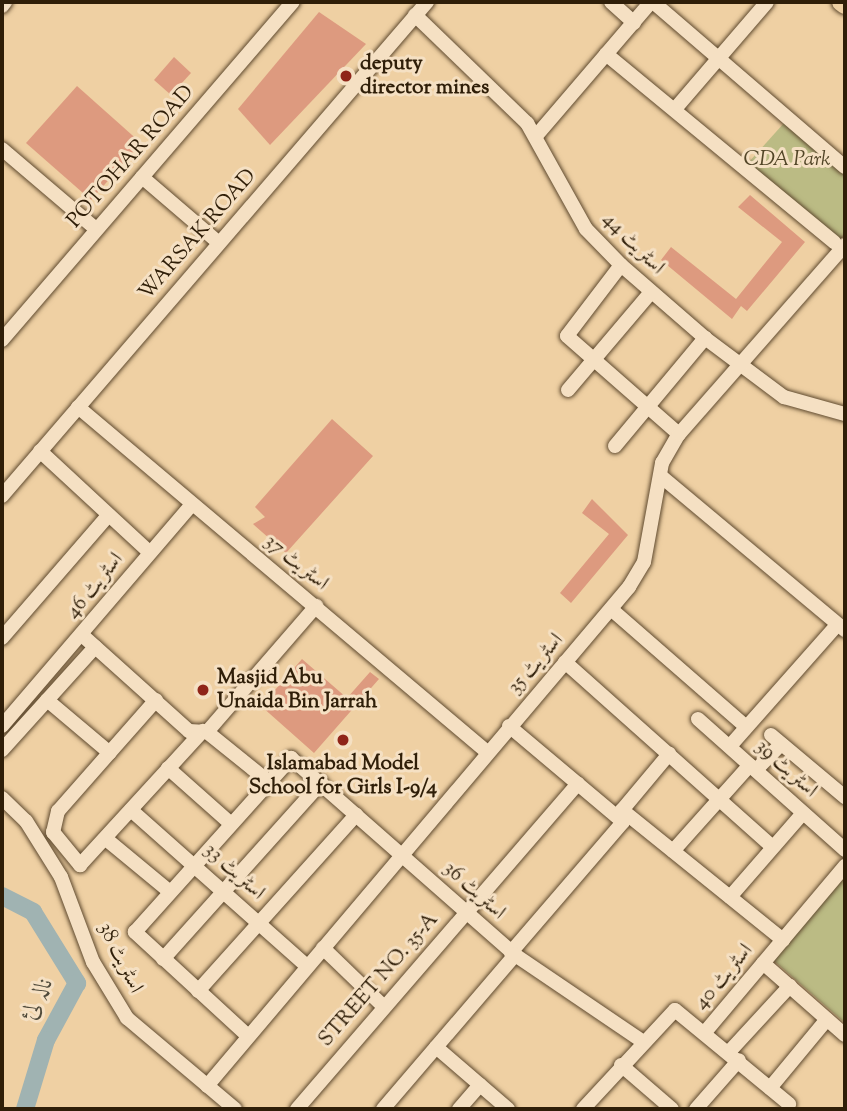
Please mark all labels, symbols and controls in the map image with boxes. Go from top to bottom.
place label: deputy director mines [360,51,489,101]
marker: deputy director mines [338,68,354,84]
street label: POTOHAR ROAD [62,81,200,233]
park label: CDA Park [743,147,831,173]
street label: WARSAK ROAD [134,164,262,306]
street label: اسٹریٹ 44 [597,208,669,280]
street label: اسٹریٹ 37 [259,529,333,597]
street label: اسٹریٹ 46 [61,548,129,624]
street label: اسٹریٹ 35 [503,628,569,700]
place label: Masjid Abu Unaida Bin Jarrah [217,665,377,715]
marker: Masjid Abu Unaida Bin Jarrah [195,682,211,698]
marker: Islamabad Model School for Girls I-9/4 [335,732,351,748]
street label: اسٹریٹ 39 [750,734,822,804]
place label: Islamabad Model School for Girls I-9/4 [249,751,437,801]
street label: اسٹریٹ 33 [198,838,270,906]
street label: اسٹریٹ 36 [438,856,510,926]
street label: STREET NO. 35-A [314,908,444,1052]
street label: اسٹریٹ 38 [92,918,148,998]
street label: اسٹریٹ 40 [689,939,759,1015]
water label: نالہ لئ [17,973,61,1025]

